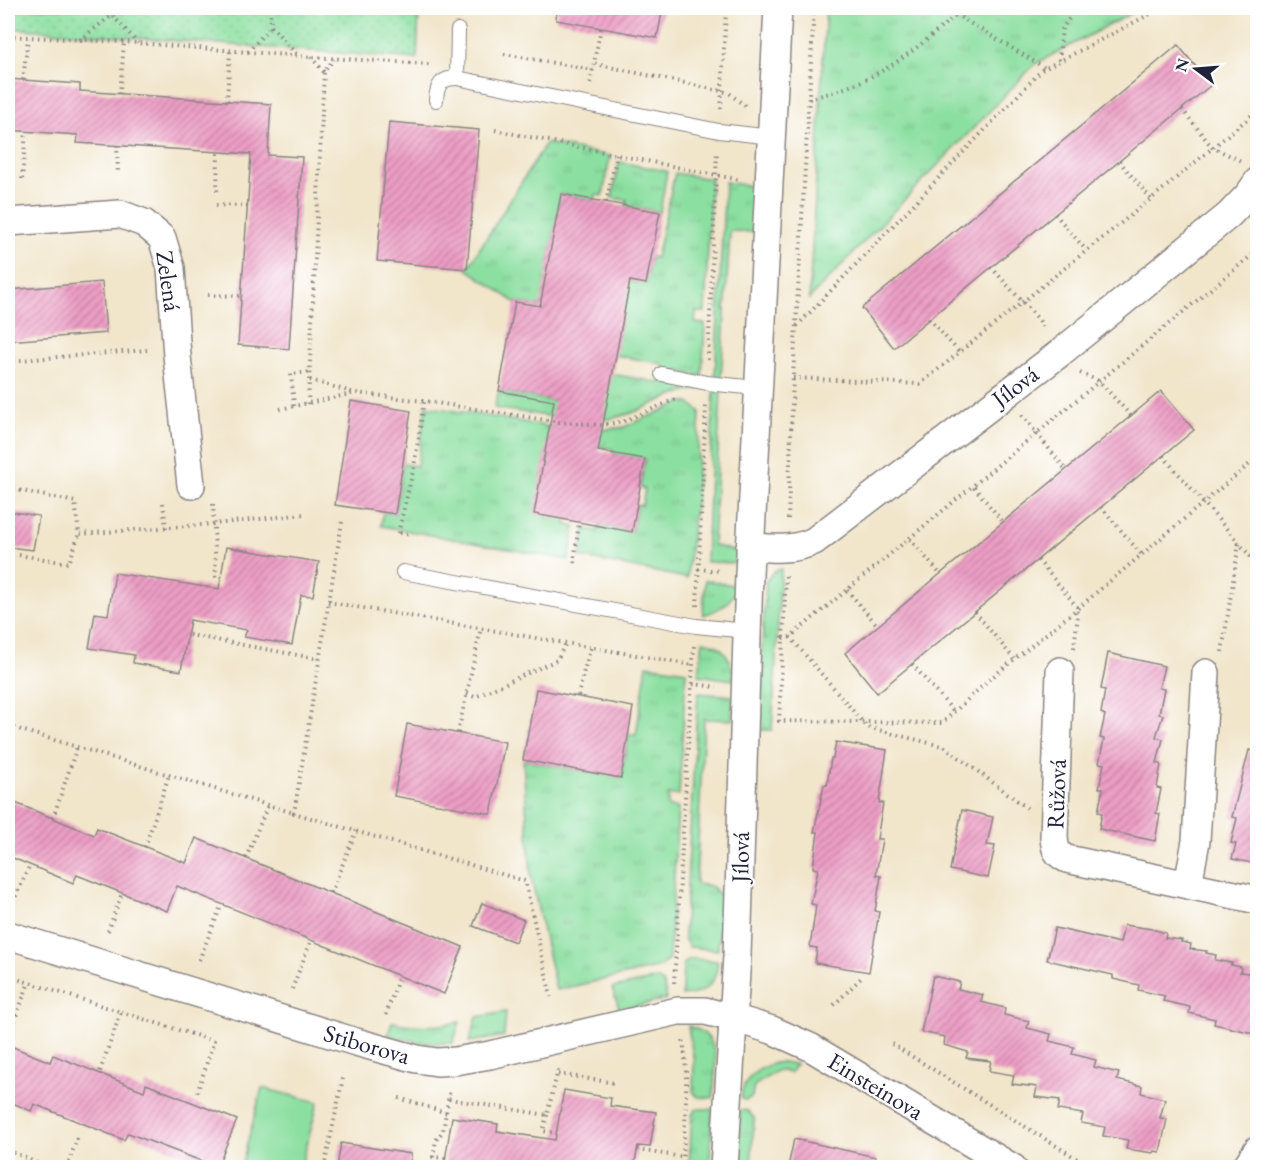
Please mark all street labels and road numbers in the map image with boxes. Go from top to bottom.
street label: Zelená [149,249,189,314]
street label: Jílová [984,358,1045,415]
street label: Růžová [1039,758,1073,830]
street label: Jílová [724,831,756,885]
street label: Stiborova [320,1017,414,1071]
street label: Einsteinova [822,1045,930,1127]

